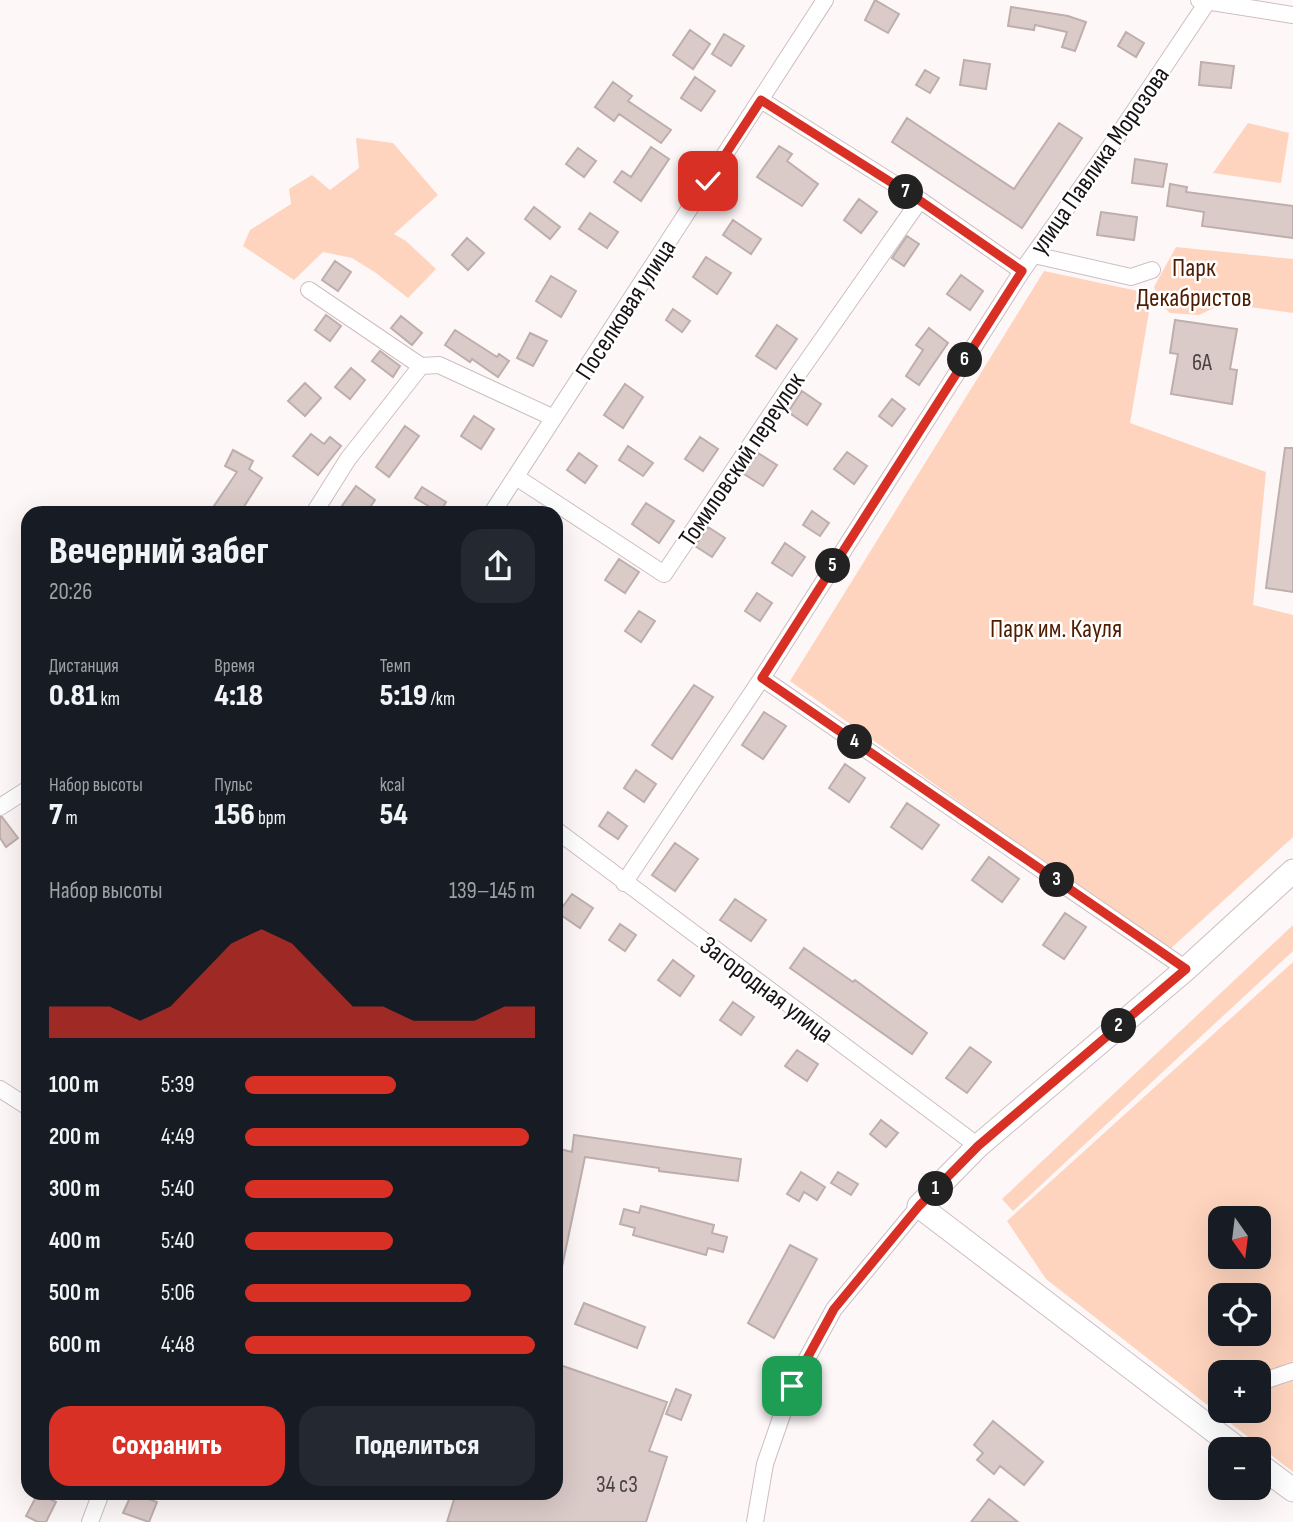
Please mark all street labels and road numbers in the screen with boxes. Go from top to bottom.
street label: улица Павлика Морозова [1024,61,1177,261]
street label: Поселковая улица [569,234,683,386]
street label: Томиловский переулок [673,367,812,553]
street label: Загородная улица [693,930,839,1050]

